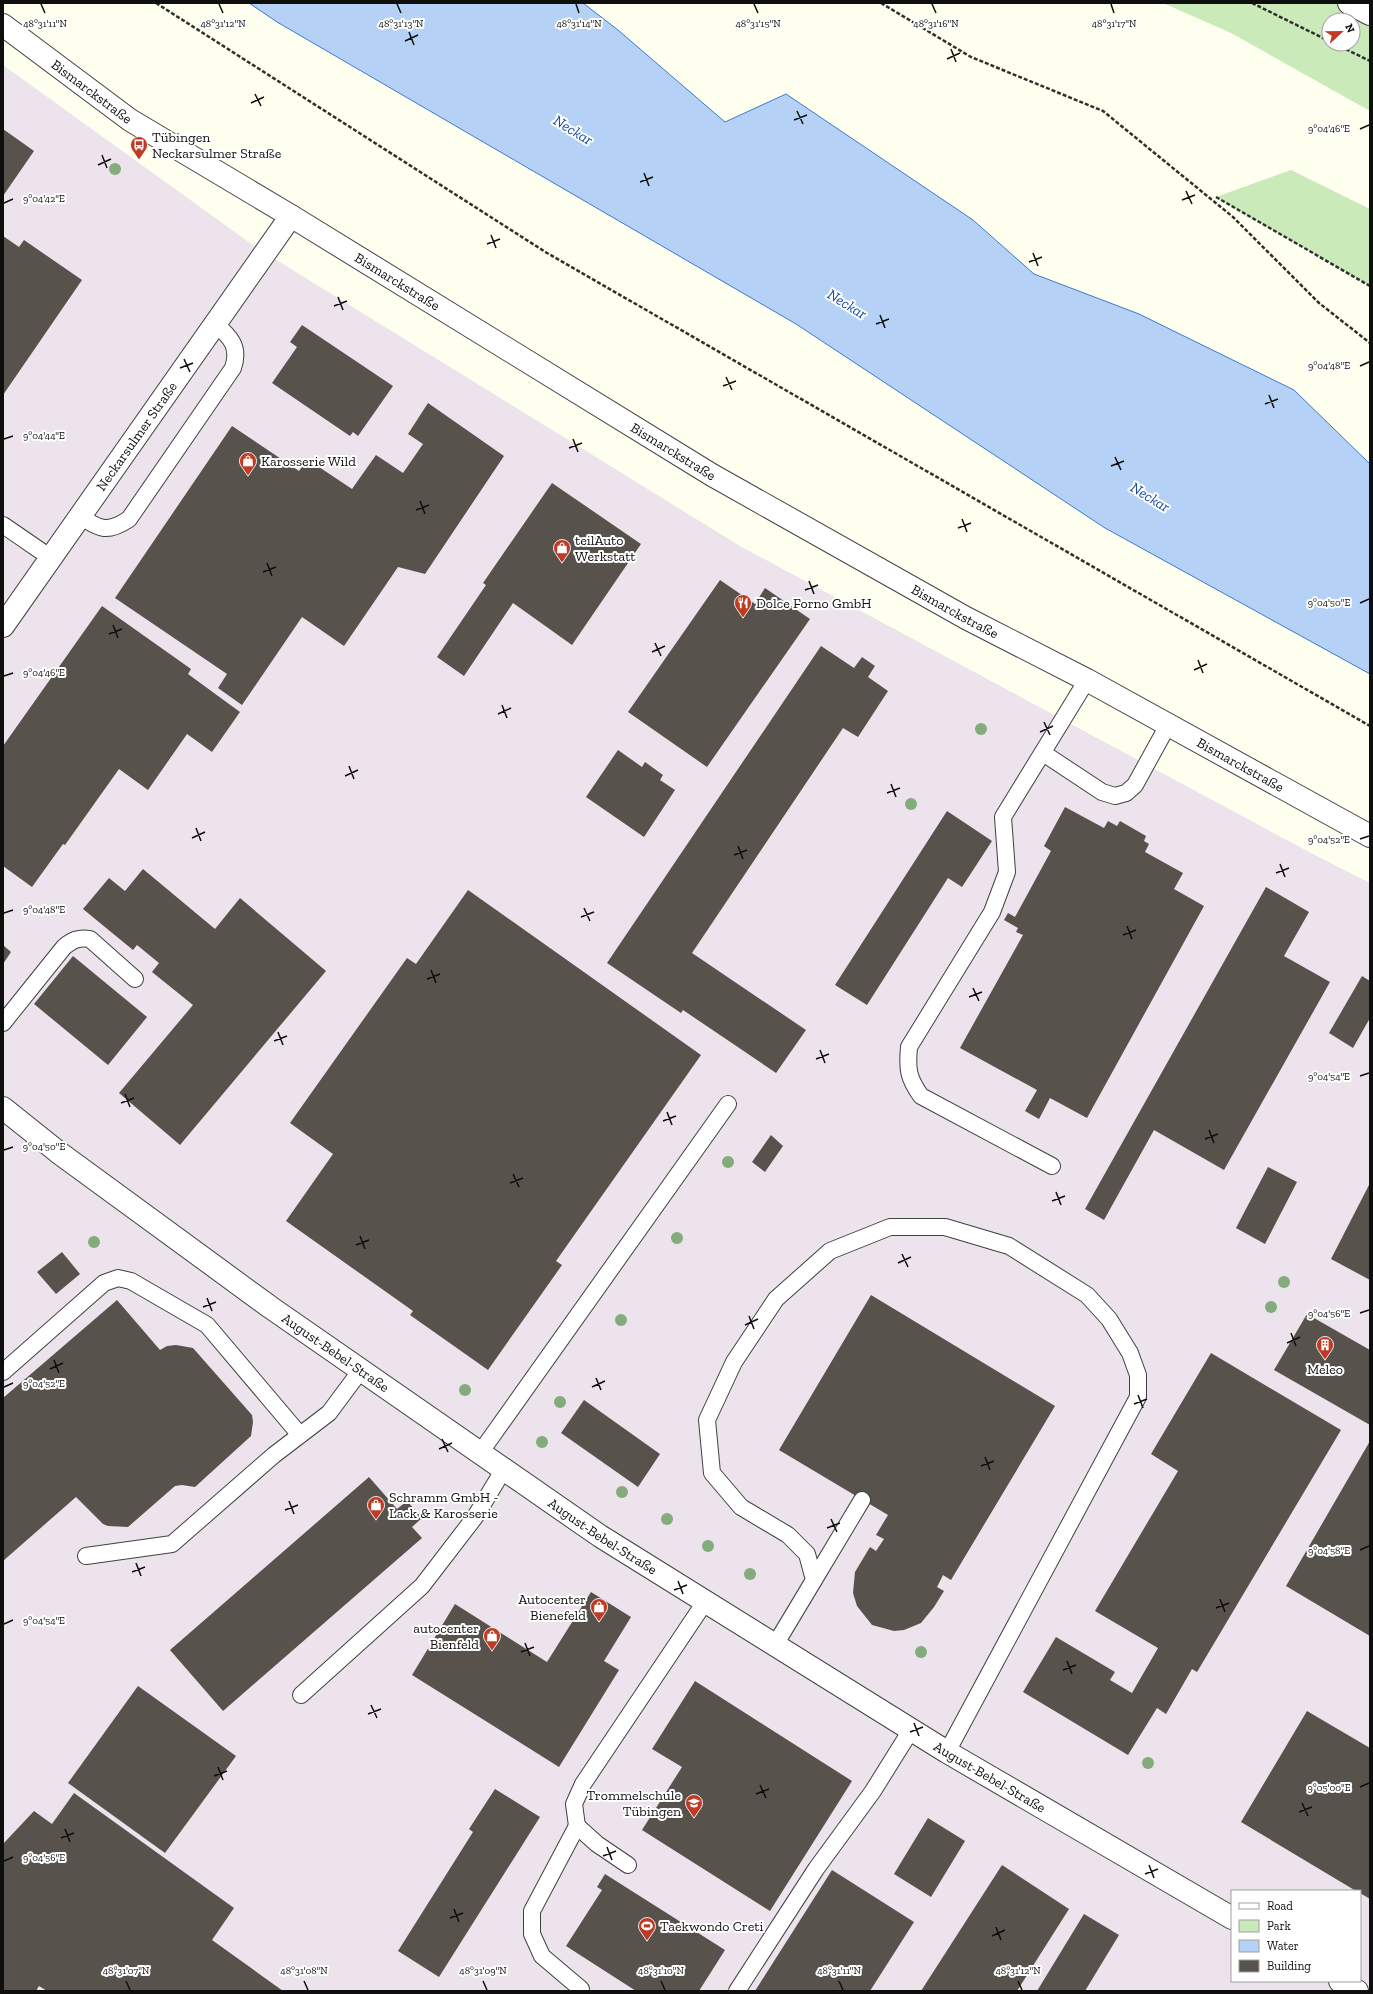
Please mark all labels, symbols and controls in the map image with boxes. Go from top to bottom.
north arrow [1321,12,1361,52]
text: 48°31'11"N [23,18,67,30]
text: 48°31'12"N [200,18,246,30]
text: 48°31'13"N [379,18,424,30]
text: 48°31'14"N [556,18,602,30]
text: 48°31'15"N [735,18,781,30]
text: 48°31'16"N [913,18,959,30]
text: 48°31'17"N [1092,18,1137,30]
text: N [1342,22,1358,35]
street label: Bismarckstraße [48,56,136,128]
water label: Neckar [550,111,597,149]
text: 9°04'46"E [1308,123,1350,135]
place label: Tübingen Neckarsulmer Straße [152,129,282,162]
bus stop icon: Tübingen Neckarsulmer Straße [129,135,149,160]
text: 9°04'42"E [23,193,65,205]
street label: Bismarckstraße [352,249,443,314]
water label: Neckar [824,285,871,323]
text: 9°04'48"E [1308,360,1350,372]
street label: Neckarsulmer Straße [92,378,181,494]
street label: Bismarckstraße [628,419,719,484]
text: 9°04'44"E [23,430,65,442]
shop icon: Karosserie Wild [238,451,258,476]
place label: Karosserie Wild [261,453,356,470]
water label: Neckar [1127,478,1174,516]
place label: teilAuto Werkstatt [575,532,636,565]
shop icon: teilAuto Werkstatt [552,538,572,563]
street label: Bismarckstraße [908,581,1002,642]
restaurant icon: Dolce Forno GmbH [733,593,753,618]
place label: Dolce Forno GmbH [756,595,871,612]
text: 9°04'50"E [1308,597,1350,609]
text: 9°04'46"E [23,667,65,679]
street label: Bismarckstraße [1194,734,1287,796]
text: 9°04'52"E [1308,834,1350,846]
text: 9°04'48"E [23,904,65,916]
text: 9°04'54"E [1308,1071,1350,1083]
text: 9°04'50"E [23,1141,65,1153]
text: 9°04'56"E [1308,1308,1350,1320]
street label: August-Bebel-Straße [279,1309,393,1396]
building icon: Meleo [1315,1335,1335,1360]
place label: Meleo [1307,1361,1343,1378]
text: 9°04'52"E [23,1378,65,1390]
place label: Schramm GmbH - Lack & Karosserie [389,1489,498,1522]
street label: August-Bebel-Straße [545,1494,661,1578]
shop icon: Schramm GmbH - Lack & Karosserie [366,1495,386,1520]
text: 9°04'58"E [1308,1545,1350,1557]
place label: Autocenter Bienefeld [518,1591,586,1624]
shop icon: Autocenter Bienefeld [589,1597,609,1622]
text: 9°04'54"E [23,1615,65,1627]
place label: autocenter Bienfeld [413,1620,479,1653]
shop icon: autocenter Bienfeld [482,1626,502,1651]
street label: August-Bebel-Straße [931,1737,1049,1816]
text: 9°05'00"E [1307,1782,1351,1794]
place label: Trommelschule Tübingen [586,1787,681,1820]
school or university icon: Trommelschule Tübingen [684,1793,704,1818]
text: 9°04'56"E [23,1852,65,1864]
legend [1231,1890,1361,1982]
text: Road [1267,1899,1293,1913]
sports icon: Taekwondo Creti [637,1916,657,1941]
place label: Taekwondo Creti [660,1918,763,1935]
text: Park [1267,1919,1292,1933]
text: Water [1267,1939,1299,1953]
text: Building [1267,1959,1311,1973]
text: 48°31'07"N [103,1965,150,1977]
text: 48°31'08"N [280,1965,328,1977]
text: 48°31'09"N [459,1965,507,1977]
text: 48°31'10"N [638,1965,685,1977]
text: 48°31'11"N [817,1965,861,1977]
text: 48°31'12"N [995,1965,1041,1977]

